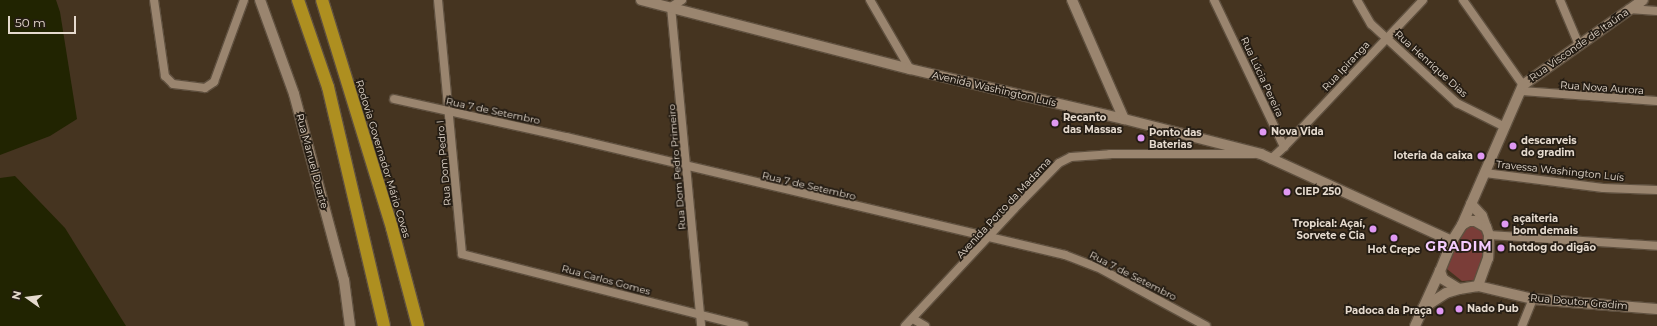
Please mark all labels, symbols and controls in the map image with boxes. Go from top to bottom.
street label: Rua Visconde de Itaúna [1527,6,1631,84]
scale bar [10,8,78,34]
text: 50 m [15,15,46,30]
street label: Rua Henrique Dias [1392,28,1470,100]
street label: Rua Lúcia Pereira [1238,35,1286,119]
street label: Rua Ipiranga [1320,39,1372,93]
street label: Avenida Washington Luís [931,69,1057,109]
street label: Rodovia Governador Mário Covas [353,79,413,239]
street label: Rua Nova Aurora [1560,79,1644,97]
street label: Rua 7 de Setembro [445,95,541,127]
street label: Rua Dom Pedro Primeiro [666,104,688,230]
place label: Recanto das Massas [1063,111,1122,134]
street label: Rua Manuel Duarte [294,112,330,210]
marker: Recanto das Massas [1050,118,1060,128]
street label: Rua Dom Pedro I [434,120,454,206]
place label: Ponto das Baterias [1149,126,1202,150]
place label: Nova Vida [1271,126,1324,138]
marker: Nova Vida [1258,127,1268,137]
marker: Ponto das Baterias [1136,133,1146,143]
place label: descarveis do gradim [1521,134,1577,158]
marker: descarveis do gradim [1508,141,1518,151]
place label: loteria da caixa [1394,150,1473,162]
marker: loteria da caixa [1476,151,1486,161]
street label: Avenida Porto da Madama [954,155,1054,261]
street label: Travessa Washington Luís [1495,158,1625,184]
street label: Rua 7 de Setembro [761,169,857,203]
place label: CIEP 250 [1295,186,1341,198]
marker: CIEP 250 [1282,187,1292,197]
place label: açaiteria bom demais [1513,212,1578,236]
place label: Tropical: Açaí, Sorvete e Cia [1292,217,1365,240]
marker: açaiteria bom demais [1500,219,1510,229]
marker: Tropical: Açaí, Sorvete e Cia [1368,224,1378,234]
marker: Hot Crepe [1389,233,1399,243]
district label: GRADIM [1425,238,1493,254]
place label: hotdog do digão [1509,242,1596,254]
marker: hotdog do digão [1496,243,1506,253]
place label: Hot Crepe [1368,244,1420,256]
street label: Rua 7 de Setembro [1087,249,1179,303]
street label: Rua Carlos Gomes [560,262,652,298]
north arrow [8,278,48,318]
text: N [8,289,24,301]
street label: Rua Doutor Gradim [1530,292,1628,312]
place label: Nado Pub [1467,303,1519,315]
marker: Nado Pub [1454,304,1464,314]
place label: Padoca da Praça [1345,305,1432,317]
marker: Padoca da Praça [1435,306,1445,316]

